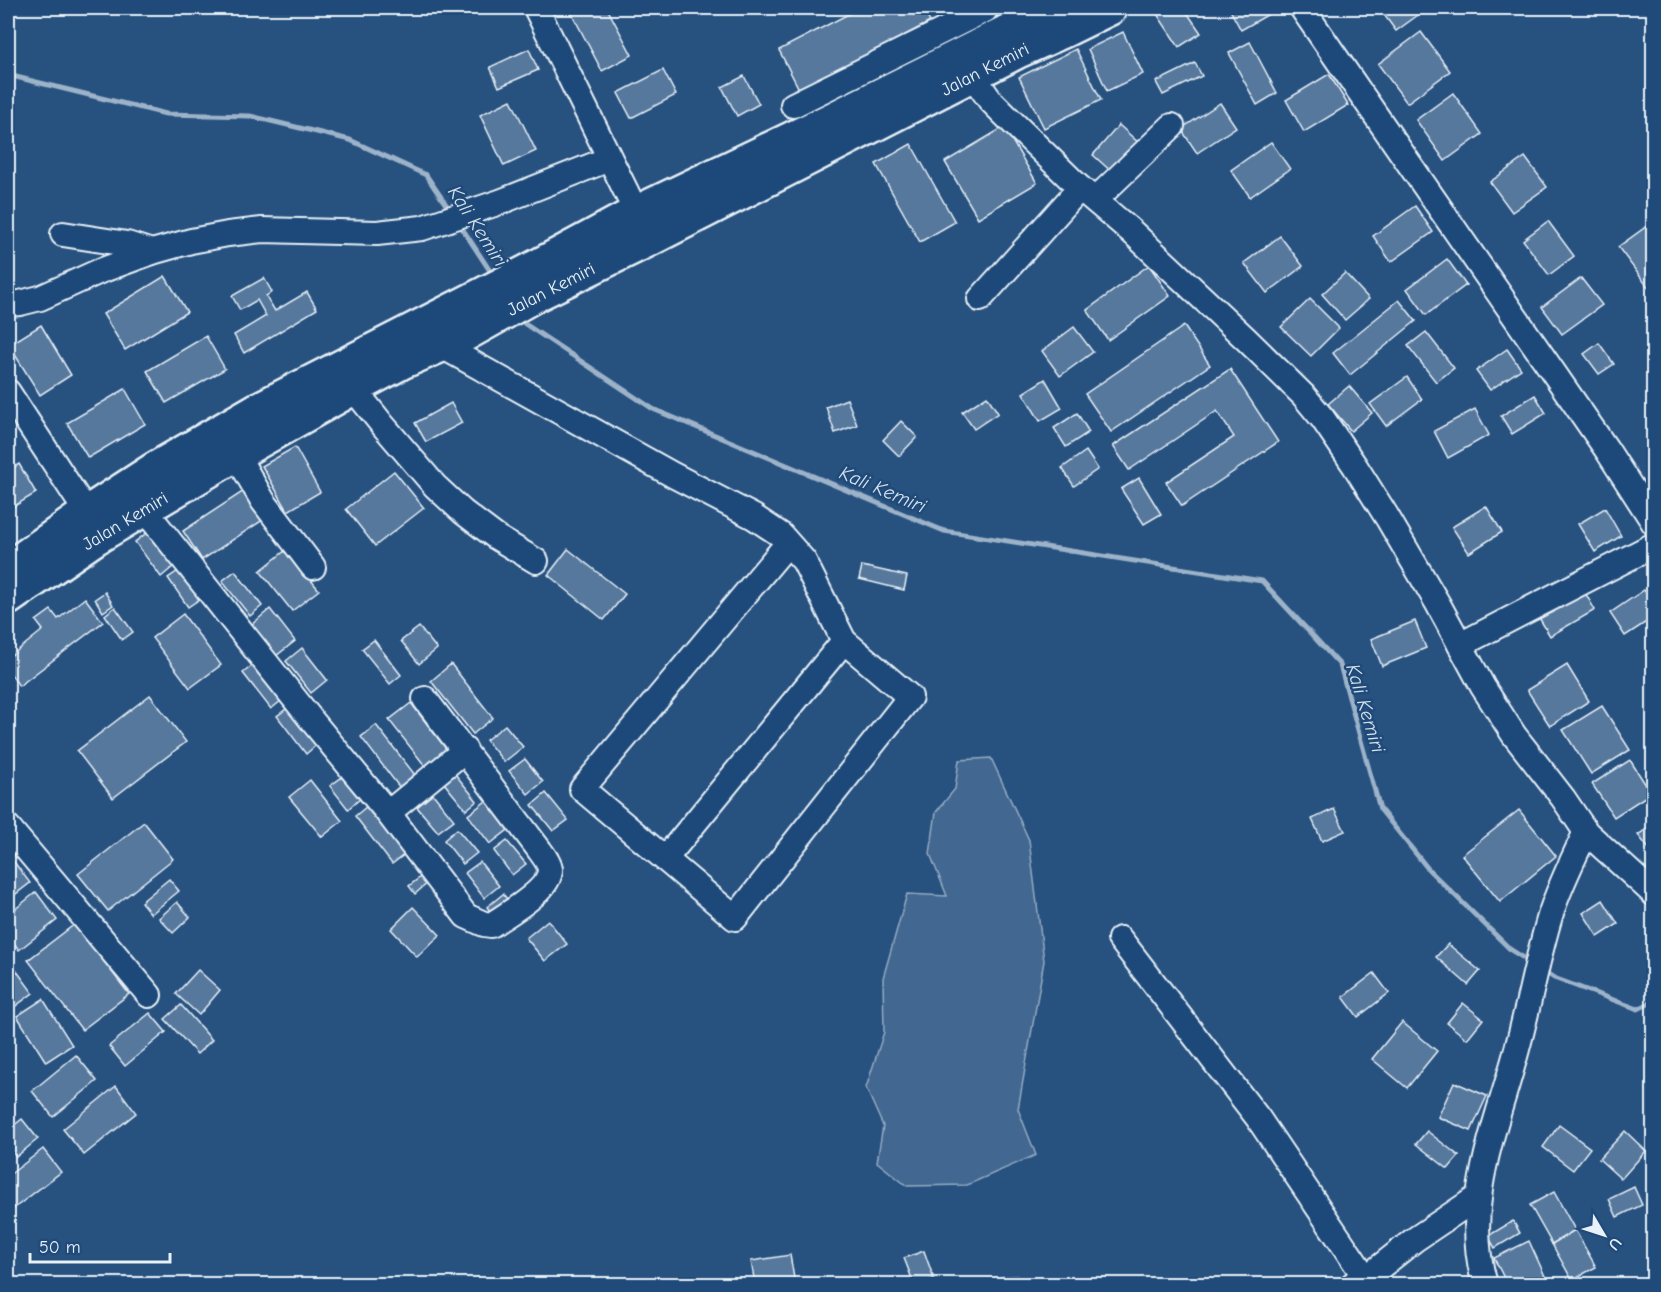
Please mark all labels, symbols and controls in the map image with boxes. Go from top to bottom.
street label: Jalan Kemiri [938,38,1033,101]
water label: Kali Kemiri [443,182,512,271]
street label: Jalan Kemiri [504,258,599,321]
water label: Kali Kemiri [836,461,930,518]
street label: Jalan Kemiri [79,488,172,555]
water label: Kali Kemiri [1341,661,1390,756]
north arrow [1574,1205,1634,1265]
scale bar [30,1226,170,1264]
text: U [1605,1234,1625,1254]
text: 50 m [39,1237,81,1258]

